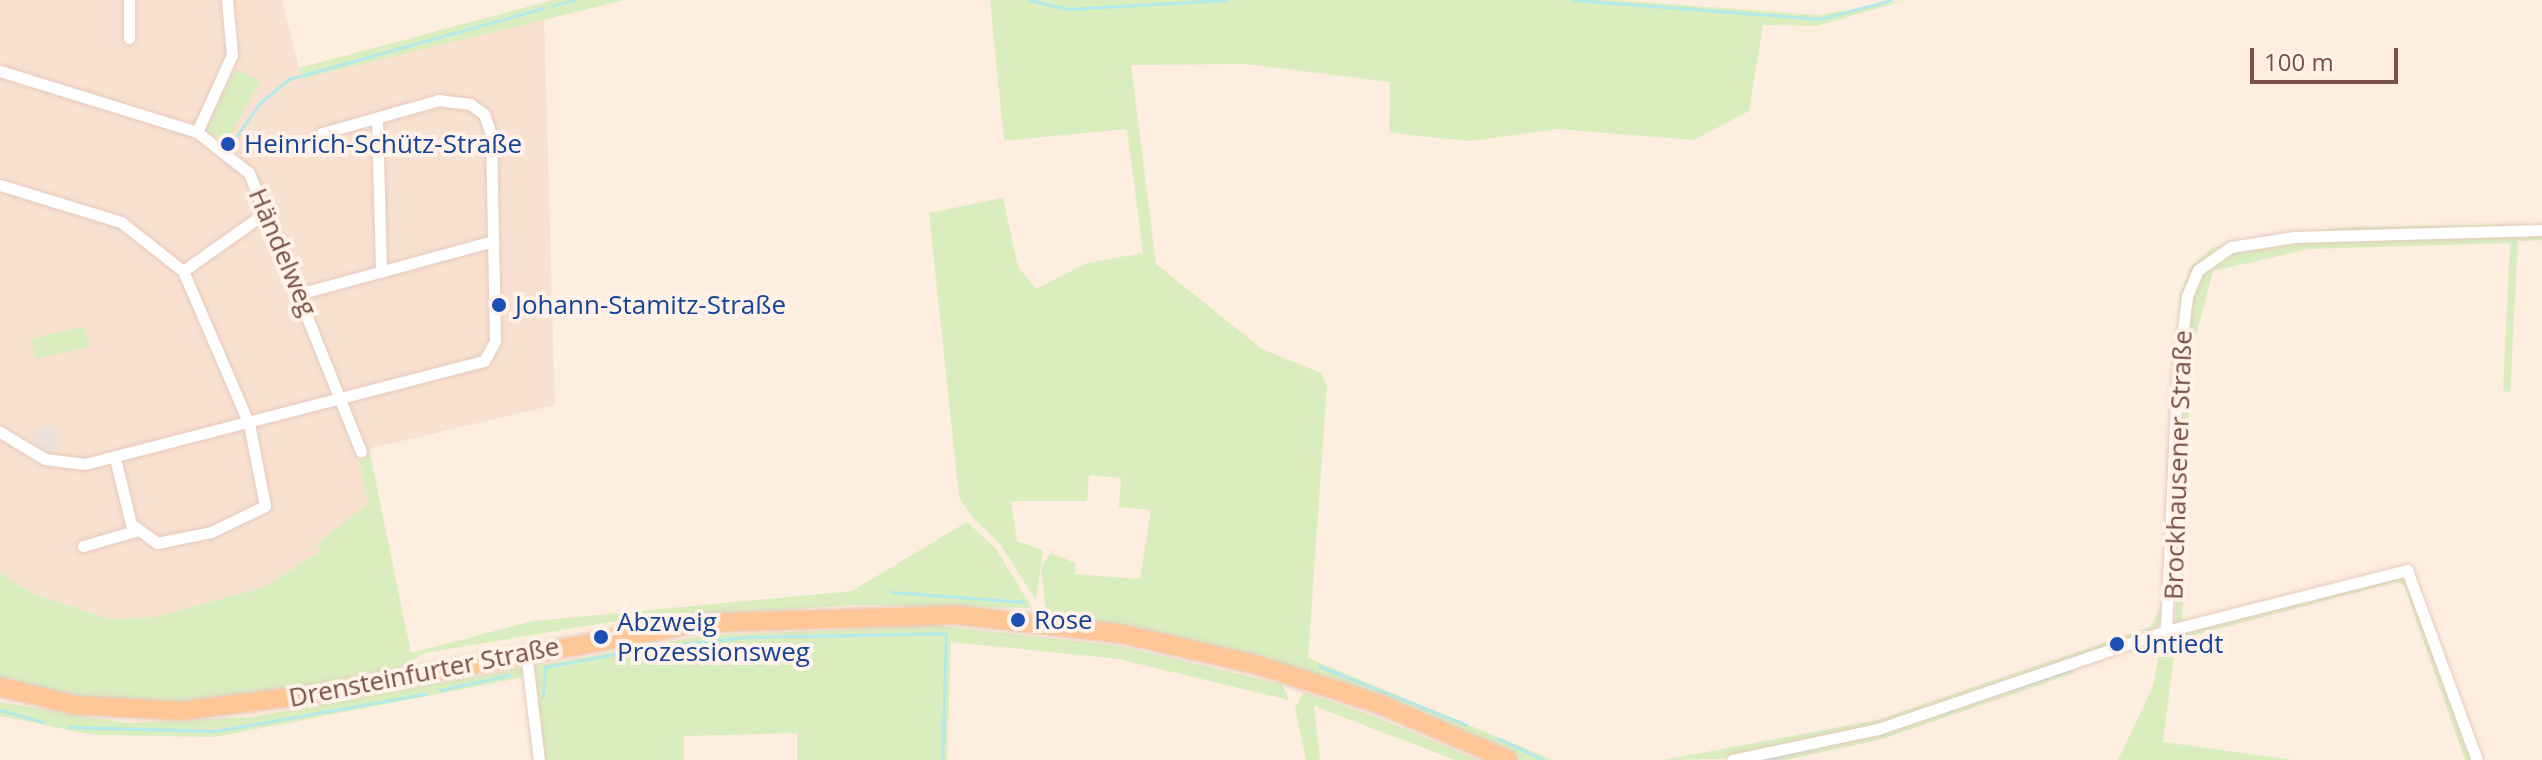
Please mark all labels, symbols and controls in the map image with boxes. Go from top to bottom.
scale bar [2254,32,2402,82]
text: 100 m [2264,45,2334,78]
place label: Heinrich-Schütz-Straße [244,128,522,160]
marker: Heinrich-Schütz-Straße [219,135,237,153]
street label: Händelweg [242,184,324,320]
place label: Johann-Stamitz-Straße [515,289,786,321]
marker: Johann-Stamitz-Straße [490,296,508,314]
street label: Brockhausener Straße [2158,330,2198,600]
place label: Rose [1034,604,1093,636]
place label: Abzweig Prozessionsweg [617,606,810,668]
marker: Rose [1009,611,1027,629]
marker: Abzweig Prozessionsweg [592,628,610,646]
place label: Untiedt [2133,628,2224,660]
street label: Drensteinfurter Straße [286,630,562,714]
marker: Untiedt [2108,635,2126,653]

